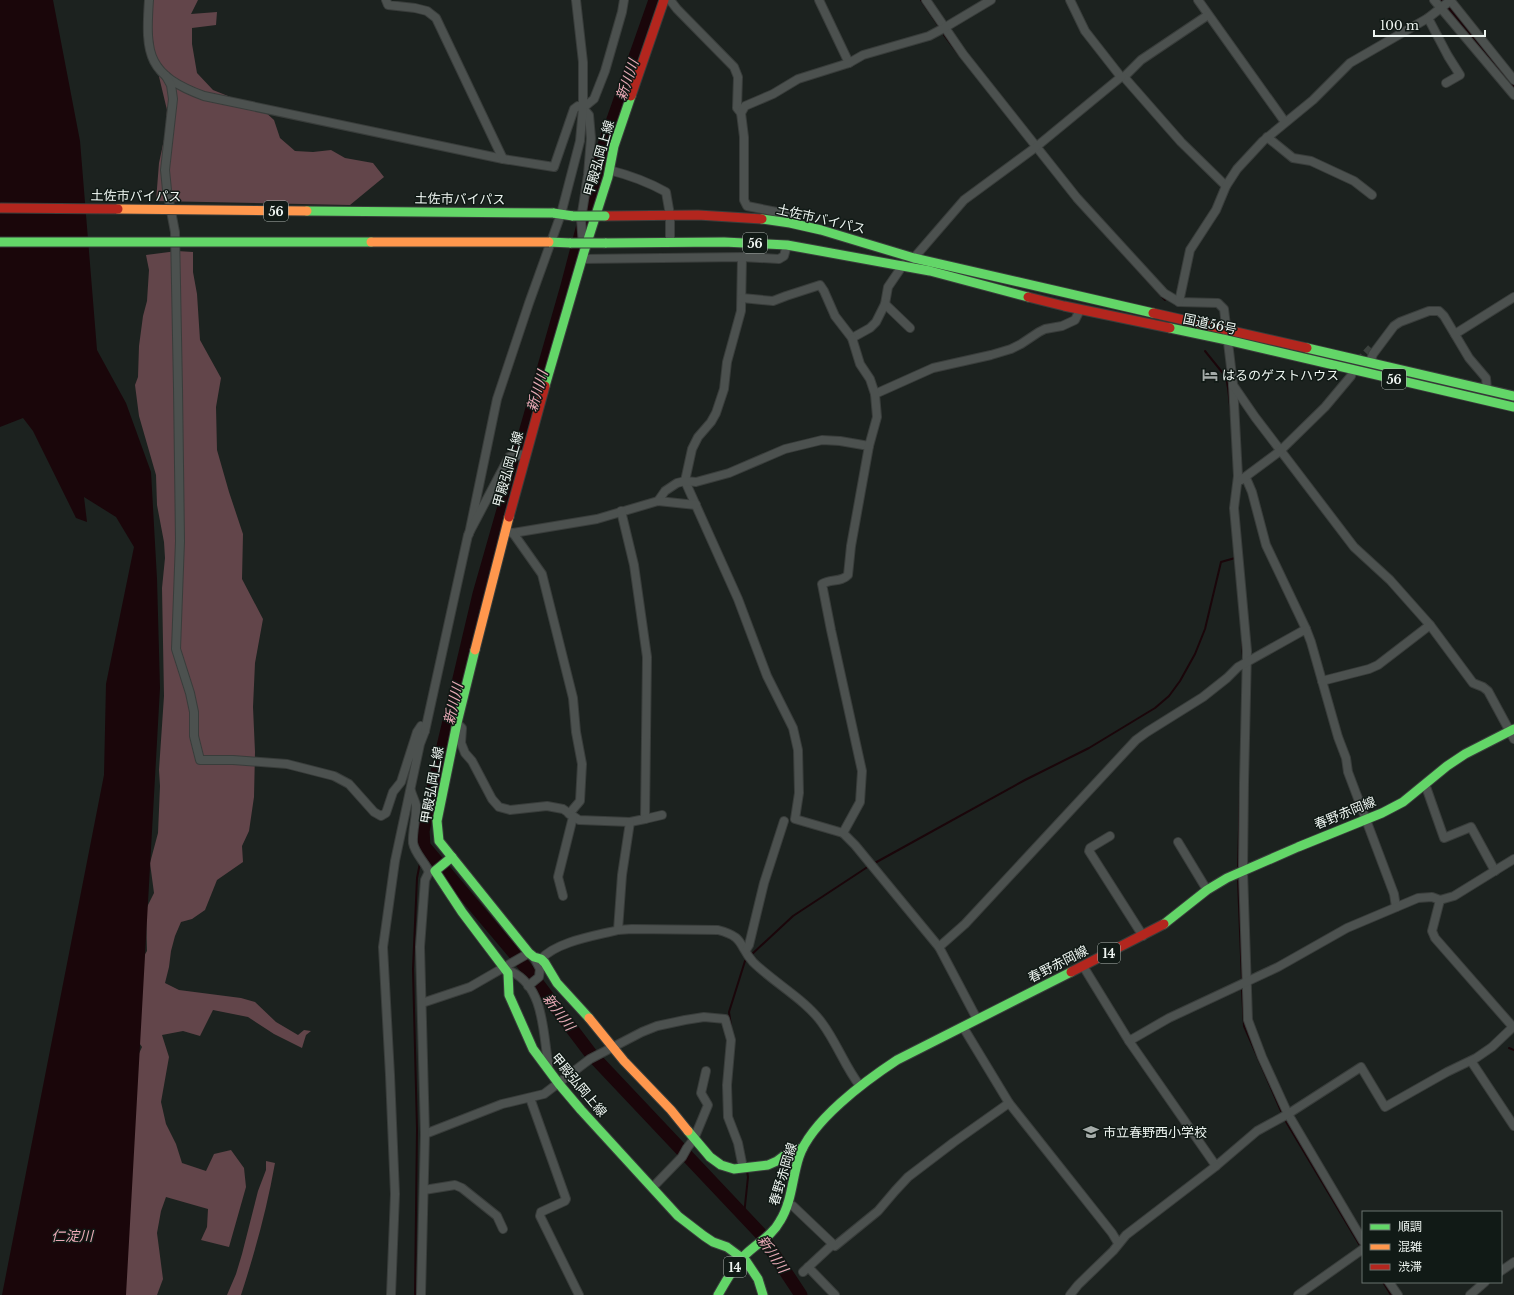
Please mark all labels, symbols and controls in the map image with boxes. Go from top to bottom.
scale bar [1374,12,1485,38]
text: 100 m [1380,18,1419,33]
water label: 新川川 [612,55,643,103]
street label: 甲殿弘岡上線 [580,118,618,198]
street label: 土佐市バイパス [90,187,182,205]
street label: 土佐市バイパス [414,190,506,208]
road number: 56 [264,201,288,221]
street label: 土佐市バイパス [775,201,867,237]
road number: 56 [743,233,767,253]
street label: 国道56号 [1181,310,1239,338]
water label: 新川川 [523,366,552,414]
hotel icon: はるのゲストハウス [1201,366,1219,384]
place label: はるのゲストハウス [1222,367,1339,384]
road number: 56 [1382,369,1406,389]
street label: 甲殿弘岡上線 [489,429,527,509]
water label: 新川川 [440,680,467,726]
street label: 甲殿弘岡上線 [417,745,447,825]
street label: 春野赤岡線 [1312,793,1378,833]
street label: 春野赤岡線 [1025,942,1091,986]
road number: 14 [1098,943,1120,963]
water label: 新川川 [539,990,580,1036]
street label: 甲殿弘岡上線 [547,1050,611,1120]
school or university icon: 市立春野西小学校 [1082,1123,1100,1141]
place label: 市立春野西小学校 [1103,1124,1207,1141]
street label: 春野赤岡線 [765,1140,801,1208]
legend [1362,1211,1502,1283]
text: 順調 [1398,1219,1422,1234]
water label: 仁淀川 [51,1227,95,1245]
water label: 新川川 [754,1232,793,1278]
text: 混雑 [1398,1239,1422,1254]
road number: 14 [724,1257,746,1277]
text: 渋滞 [1398,1259,1422,1274]

